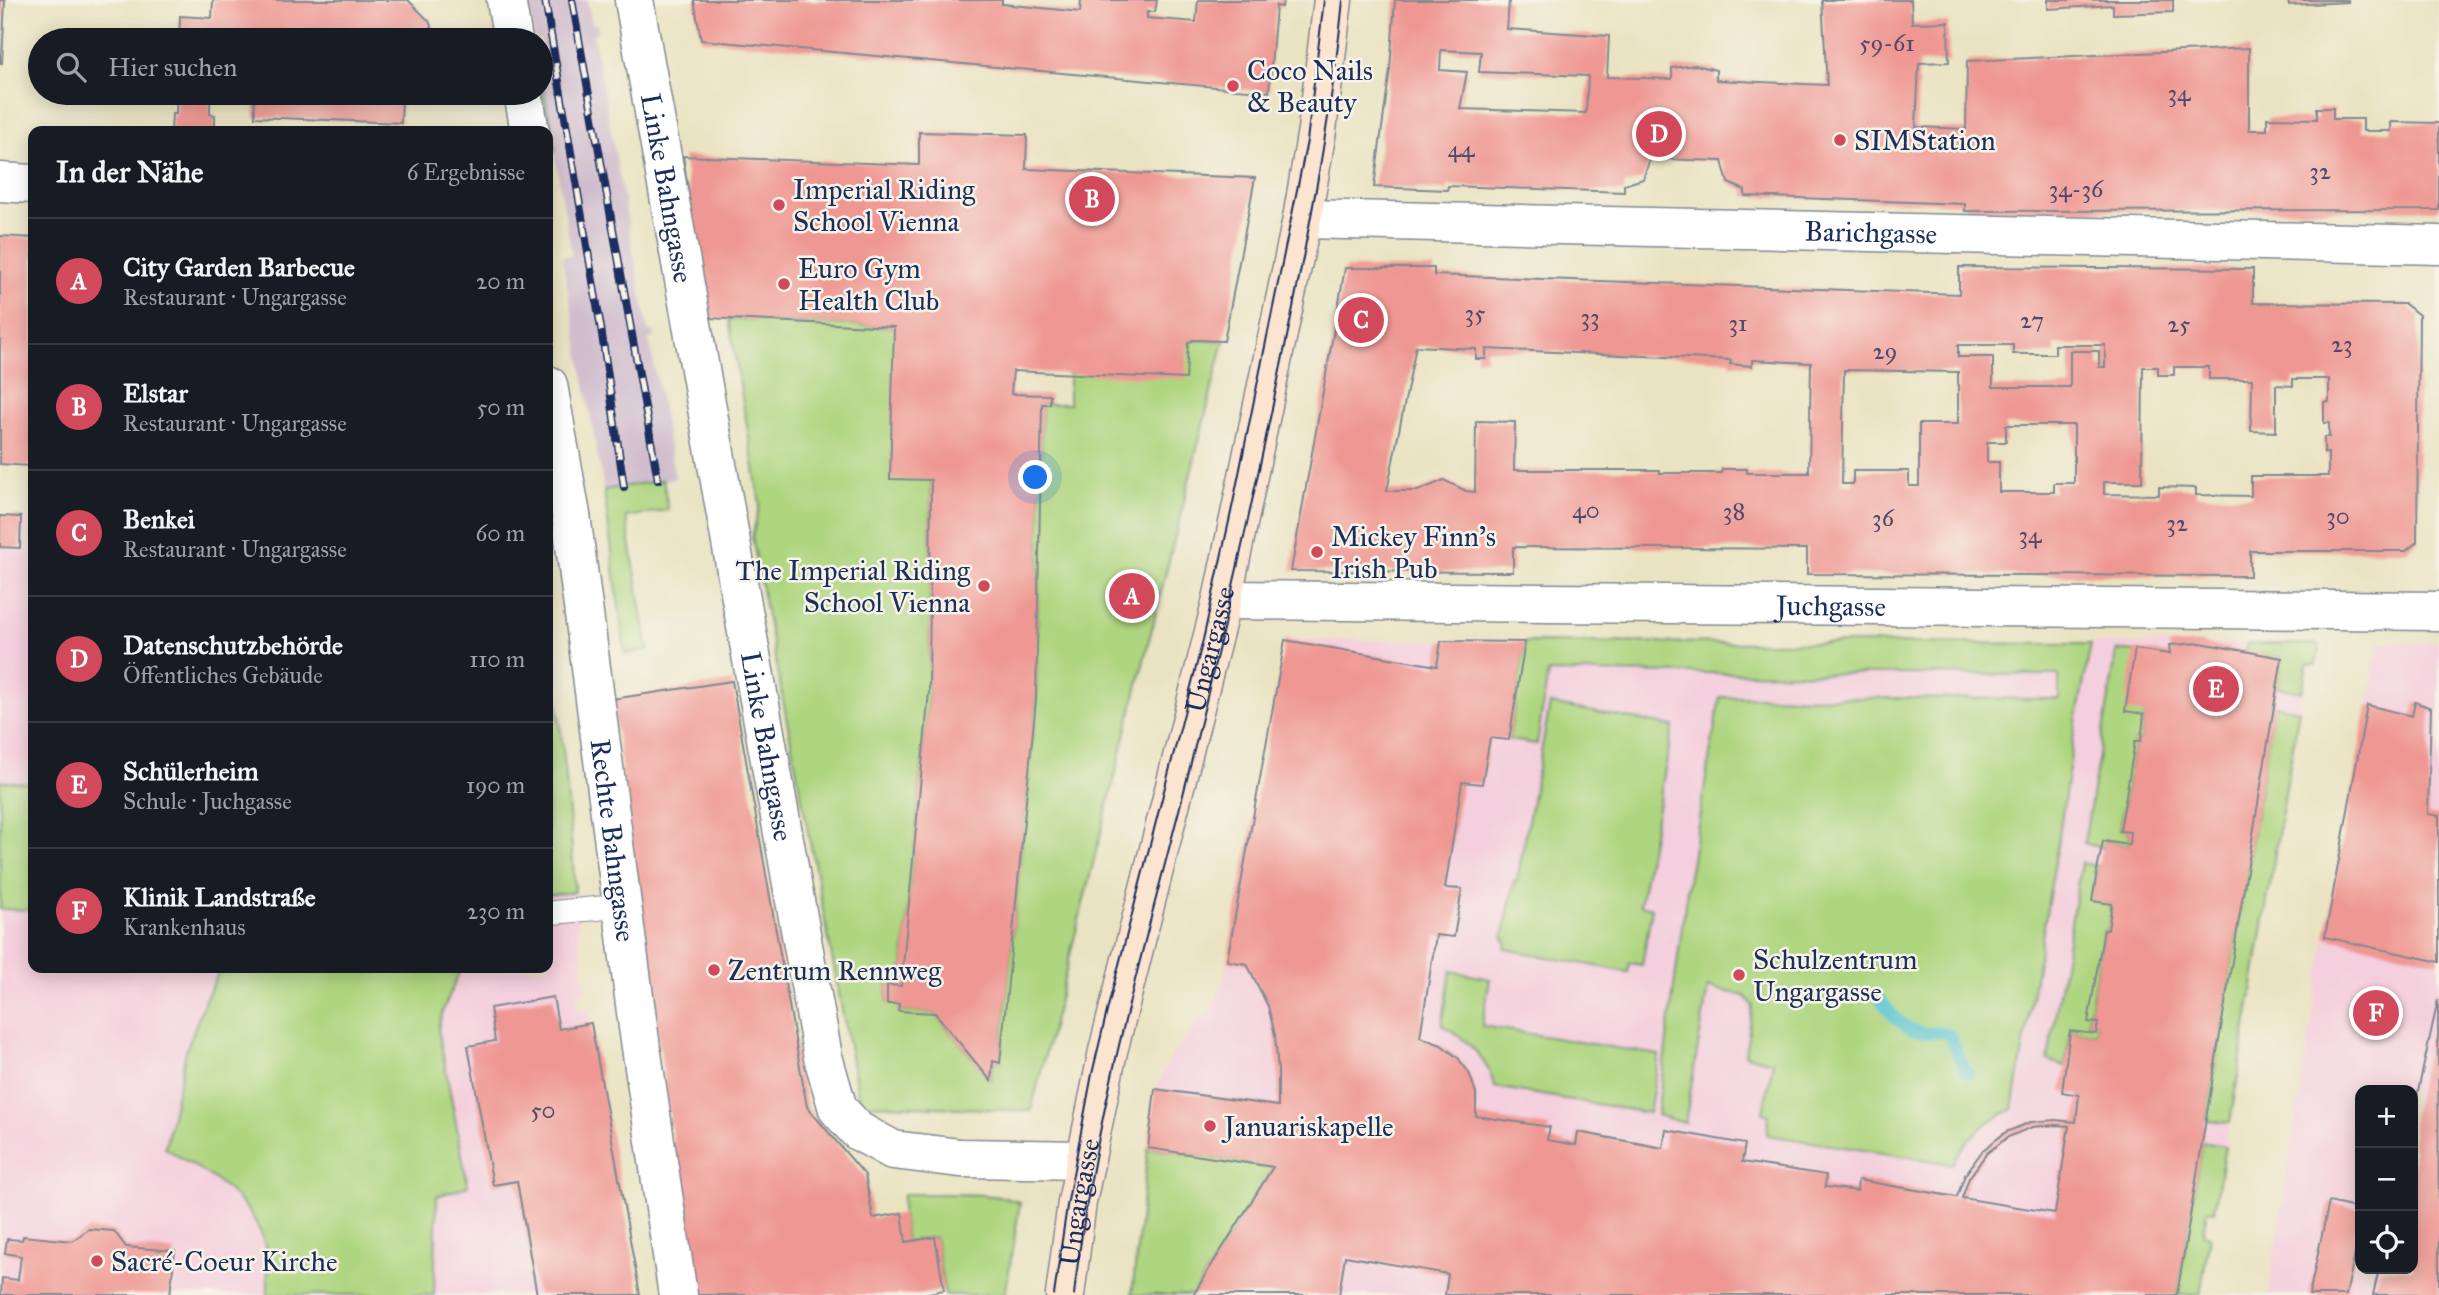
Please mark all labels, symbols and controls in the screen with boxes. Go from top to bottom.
search box [28,28,553,105]
house number: 59-61 [1859,28,1915,58]
icon: search [52,48,90,86]
text: Hier suchen [108,51,237,83]
place label: Coco Nails & Beauty [1247,53,1373,120]
marker: Coco Nails & Beauty [1225,78,1241,94]
house number: 34 [2168,78,2191,108]
street label: Linke Bahngasse [633,90,701,286]
pin: D [1636,108,1682,160]
place label: SIMStation [1854,123,1996,158]
marker: SIMStation [1832,132,1848,148]
house number: 44 [1448,134,1475,164]
text: In der Nähe [56,154,204,190]
house number: 32 [2309,156,2331,186]
text: 6 Ergebnisse [407,158,525,186]
place label: Imperial Riding School Vienna [793,172,976,239]
pin: B [1069,173,1115,225]
house number: 34-36 [2049,174,2104,204]
marker: Imperial Riding School Vienna [771,197,787,213]
street label: Barichgasse [1804,213,1938,252]
text: City Garden Barbecue [123,251,355,283]
place label: Euro Gym Health Club [798,251,939,318]
text: A [71,267,87,295]
text: 20 m [476,267,525,295]
marker: Euro Gym Health Club [776,276,792,292]
text: Restaurant · Ungargasse [123,283,347,311]
pin: C [1338,294,1384,346]
house number: 35 [1465,298,1485,328]
house number: 33 [1580,302,1600,332]
house number: 27 [2020,305,2044,335]
house number: 31 [1728,308,1748,338]
house number: 25 [2168,309,2190,339]
house number: 23 [2331,329,2353,359]
house number: 29 [1873,336,1897,366]
text: Elstar [123,377,188,409]
text: B [71,393,87,421]
text: 50 m [477,393,525,421]
text: Restaurant · Ungargasse [123,409,347,437]
your location [1018,460,1052,494]
house number: 40 [1572,495,1600,525]
house number: 38 [1723,496,1745,526]
house number: 30 [2326,501,2350,531]
text: Benkei [123,503,195,535]
house number: 36 [1872,503,1895,533]
house number: 32 [2166,508,2188,538]
text: C [71,519,87,547]
text: 60 m [476,519,525,547]
place label: Mickey Finn's Irish Pub [1331,519,1496,586]
house number: 34 [2019,520,2042,550]
text: Restaurant · Ungargasse [123,535,347,563]
marker: Mickey Finn's Irish Pub [1309,544,1325,560]
place label: The Imperial Riding School Vienna [736,553,971,620]
pin: A [1109,570,1155,622]
marker: The Imperial Riding School Vienna [976,578,992,594]
street label: Ungargasse [1177,583,1242,716]
street label: Juchgasse [1773,588,1886,624]
text: Datenschutzbehörde [123,629,343,661]
text: D [70,645,88,673]
text: 110 m [469,645,525,673]
street label: Linke Bahngasse [733,649,801,844]
text: Öffentliches Gebäude [123,661,323,689]
pin: E [2193,663,2239,715]
street label: Rechte Bahngasse [582,737,644,944]
text: Schülerheim [123,755,259,787]
text: E [71,771,87,799]
text: 190 m [466,771,525,799]
text: Schule · Juchgasse [123,787,292,815]
text: Klinik Landstraße [123,881,316,913]
text: F [71,897,87,925]
text: 230 m [467,897,525,925]
text: Krankenhaus [123,913,246,941]
place label: Schulzentrum Ungargasse [1753,942,1917,1009]
place label: Zentrum Rennweg [728,953,942,988]
marker: Zentrum Rennweg [706,962,722,978]
marker: Schulzentrum Ungargasse [1731,967,1747,983]
pin: F [2353,987,2399,1039]
map controls [2355,1085,2418,1274]
button: + [2355,1085,2418,1148]
house number: 50 [530,1095,556,1125]
place label: Januariskapelle [1221,1109,1394,1144]
marker: Januariskapelle [1202,1118,1218,1134]
street label: Ungargasse [1052,1135,1108,1268]
button: − [2355,1148,2418,1211]
button: locate [2355,1211,2418,1274]
place label: Sacré-Coeur Kirche [111,1244,338,1279]
marker: Sacré-Coeur Kirche [89,1253,105,1269]

